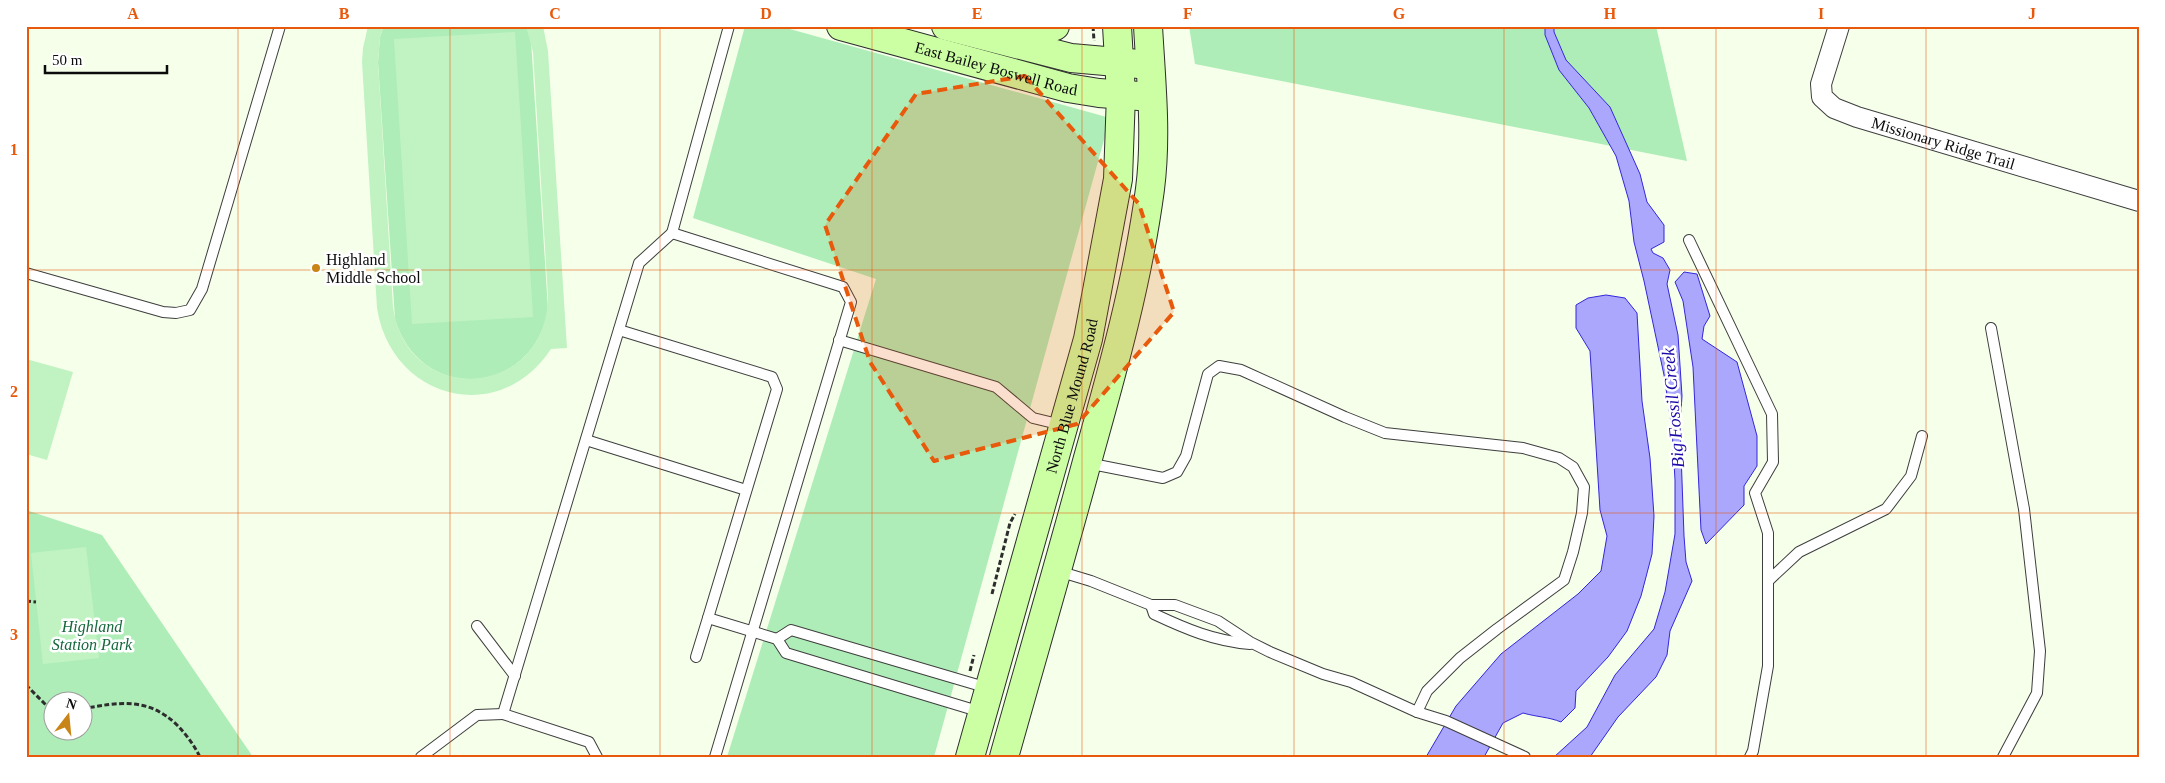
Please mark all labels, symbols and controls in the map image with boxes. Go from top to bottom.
text: A [127,5,139,22]
text: B [339,5,350,22]
text: C [549,5,561,22]
text: D [760,5,772,22]
text: E [972,5,982,22]
text: F [1183,5,1193,22]
text: G [1393,5,1406,22]
text: H [1604,5,1617,22]
text: I [1818,5,1824,22]
text: J [2028,5,2036,22]
street label: East Bailey Boswell Road [913,39,1079,98]
scale bar [45,42,168,74]
text: 50 m [52,52,83,68]
street label: Missionary Ridge Trail [1870,114,2017,173]
text: 1 [10,141,18,158]
place label: Highland Middle School [326,251,421,286]
marker: Highland Middle School [310,262,322,274]
street label: North Blue Mound Road [1043,317,1101,475]
water label: Big Fossil Creek [1658,346,1688,469]
text: 2 [10,383,18,400]
park label: Highland Station Park [52,618,133,653]
text: 3 [10,626,18,643]
north arrow [42,690,92,740]
text: N [65,695,78,713]

